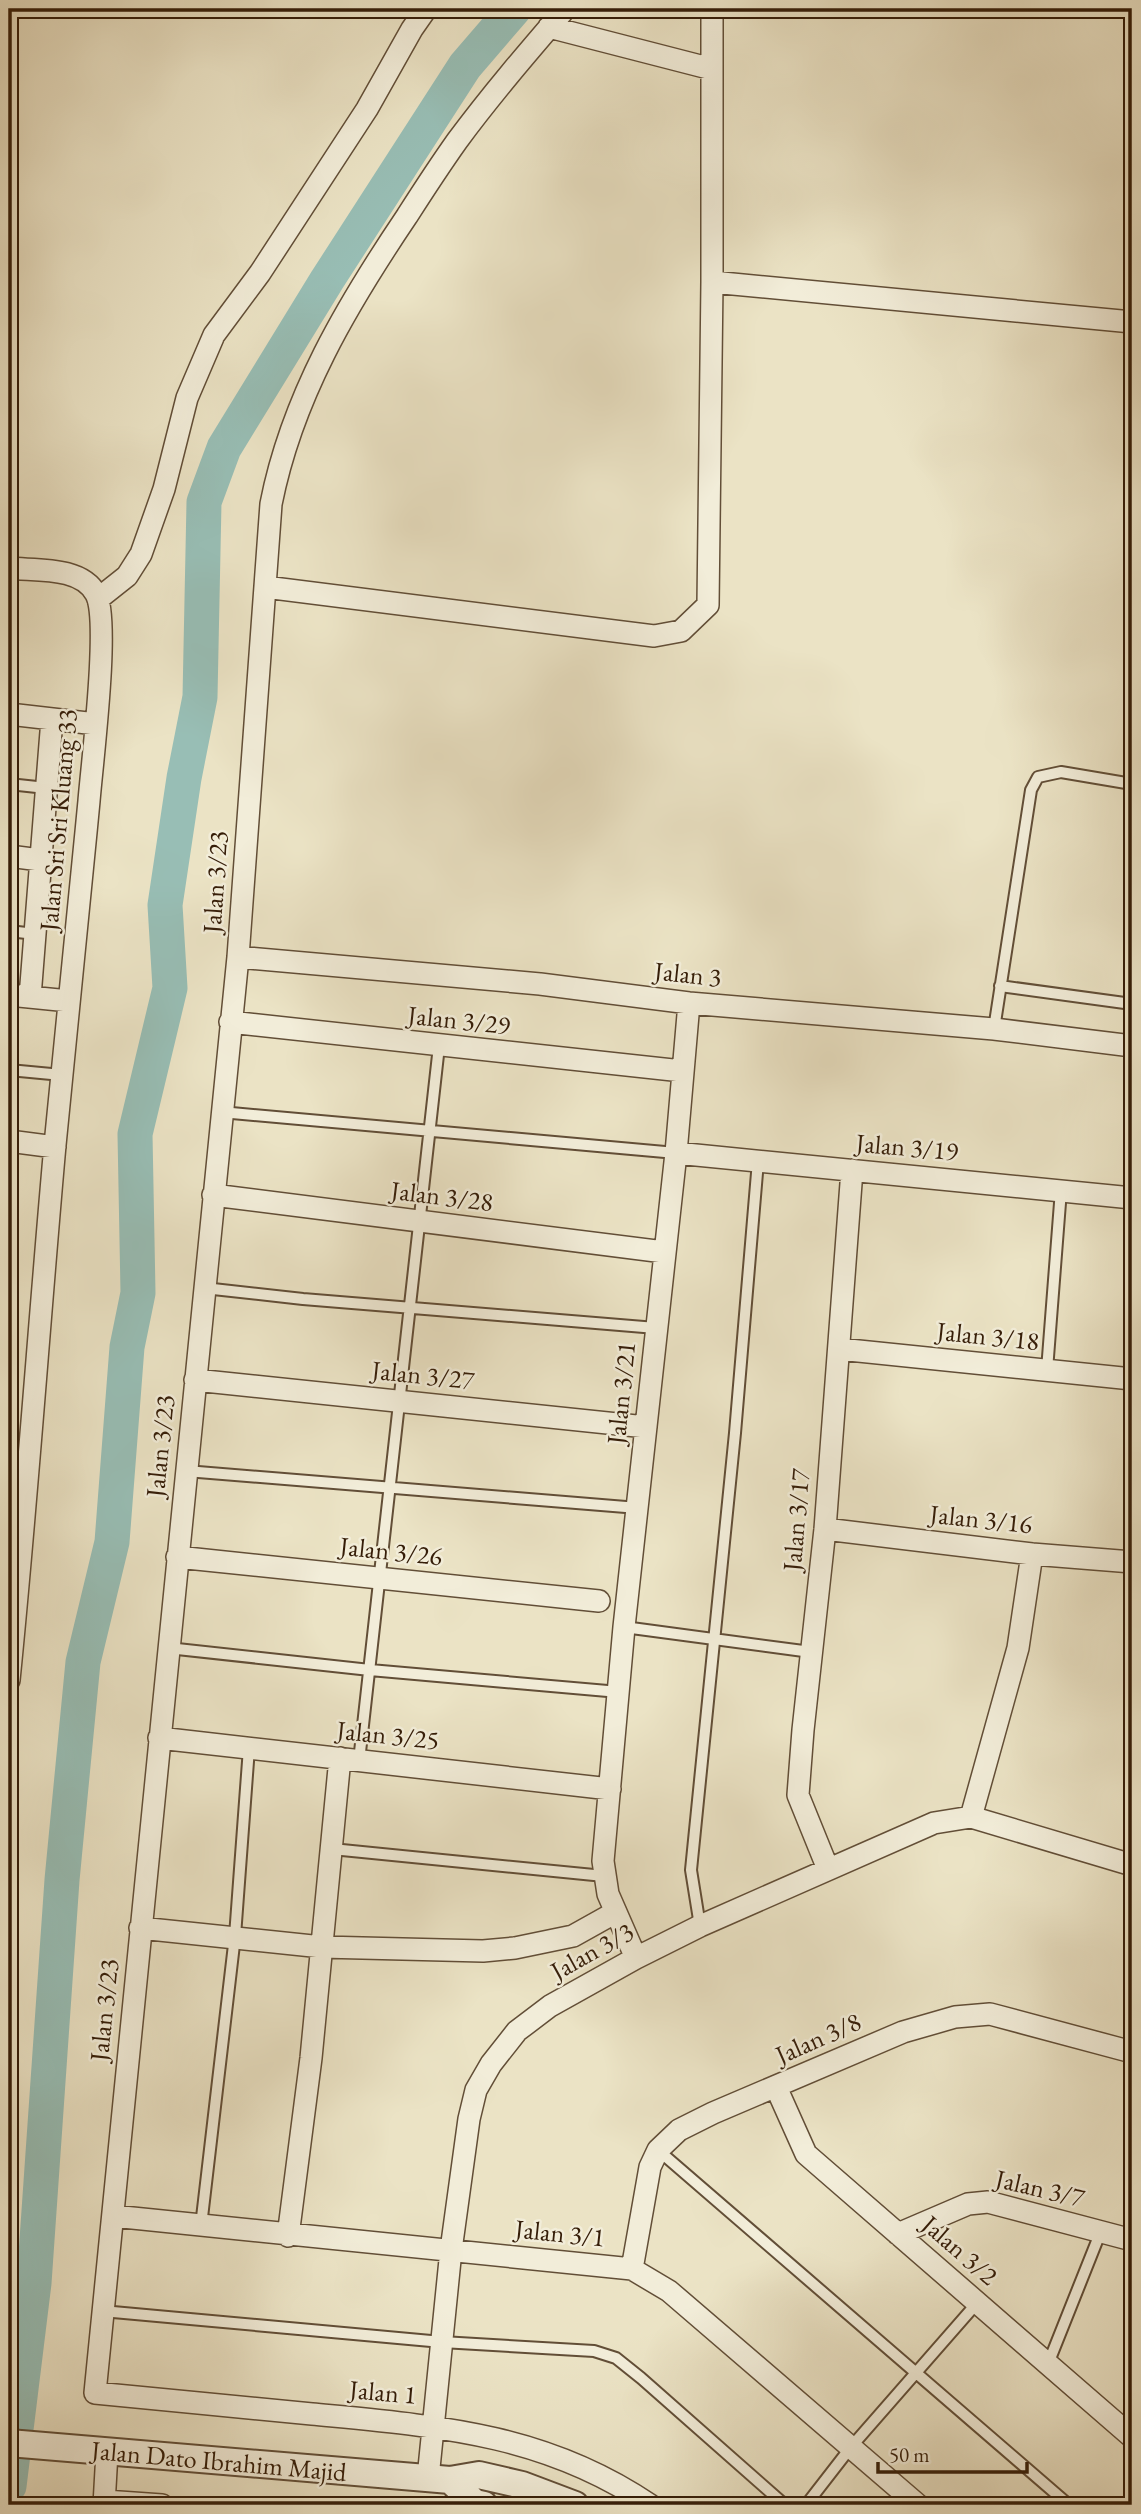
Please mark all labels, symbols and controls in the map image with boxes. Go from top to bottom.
street label: Jalan Sri Sri Kluang 33 [31,708,85,934]
street label: Jalan 3/23 [194,830,236,936]
street label: Jalan 3 [651,953,723,994]
street label: Jalan 3/29 [404,998,512,1042]
street label: Jalan 3/19 [852,1125,960,1168]
street label: Jalan 3/28 [387,1173,495,1219]
street label: Jalan 3/18 [933,1314,1041,1358]
street label: Jalan 3/21 [599,1340,643,1448]
street label: Jalan 3/27 [368,1353,476,1397]
street label: Jalan 3/23 [138,1393,182,1501]
street label: Jalan 3/17 [774,1467,817,1575]
street label: Jalan 3/16 [926,1497,1034,1541]
street label: Jalan 3/26 [336,1529,444,1573]
street label: Jalan 3/25 [333,1713,441,1757]
street label: Jalan 3/3 [543,1914,640,1989]
street label: Jalan 3/23 [82,1957,126,2065]
street label: Jalan 3/8 [768,2004,866,2073]
street label: Jalan 3/7 [990,2161,1088,2215]
street label: Jalan 3/2 [913,2206,1006,2293]
street label: Jalan 3/1 [511,2211,607,2255]
street label: Jalan 1 [346,2372,418,2412]
scale bar [878,2430,1027,2474]
street label: Jalan Dato Ibrahim Majid [88,2433,349,2489]
text: 50 m [889,2441,930,2468]

